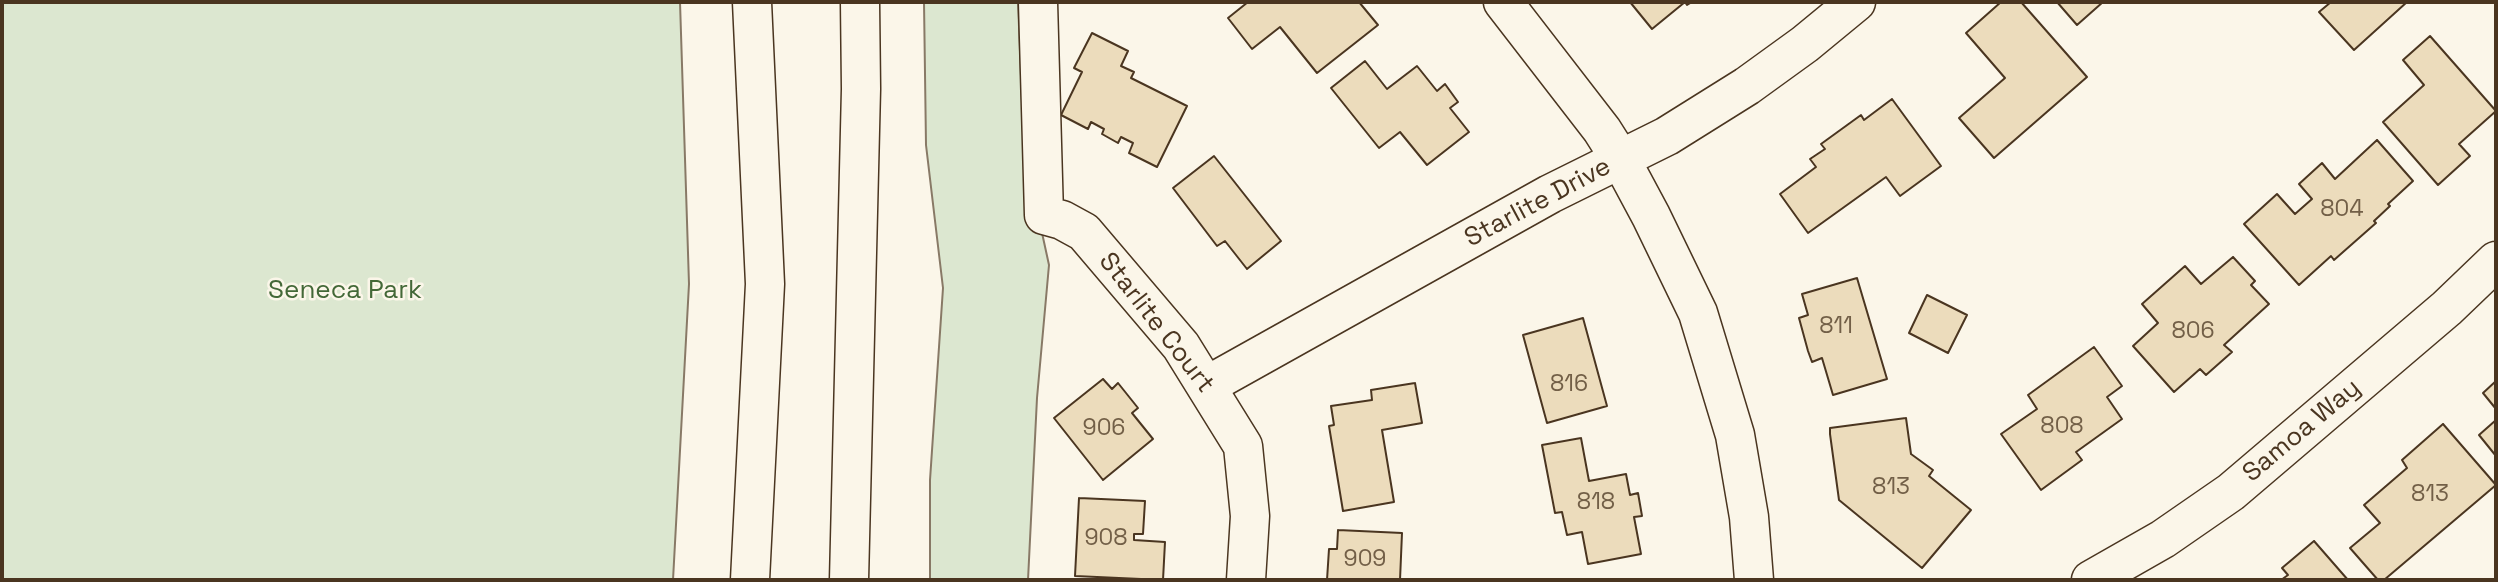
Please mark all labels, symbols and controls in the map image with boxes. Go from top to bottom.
street label: Starlite Drive [1460,151,1616,255]
house number: 804 [2320,196,2364,224]
street label: Starlite Court [1092,247,1220,399]
park label: Seneca Park [268,275,422,307]
house number: 811 [1819,313,1853,341]
house number: 806 [2171,318,2215,346]
house number: 816 [1550,371,1588,399]
street label: Samoa Way [2237,373,2367,489]
house number: 808 [2040,413,2084,441]
house number: 906 [1083,415,1125,443]
house number: 813 [1872,474,1910,502]
house number: 813 [2411,481,2449,509]
house number: 818 [1577,489,1615,517]
house number: 908 [1084,525,1128,553]
house number: 909 [1344,546,1386,574]

